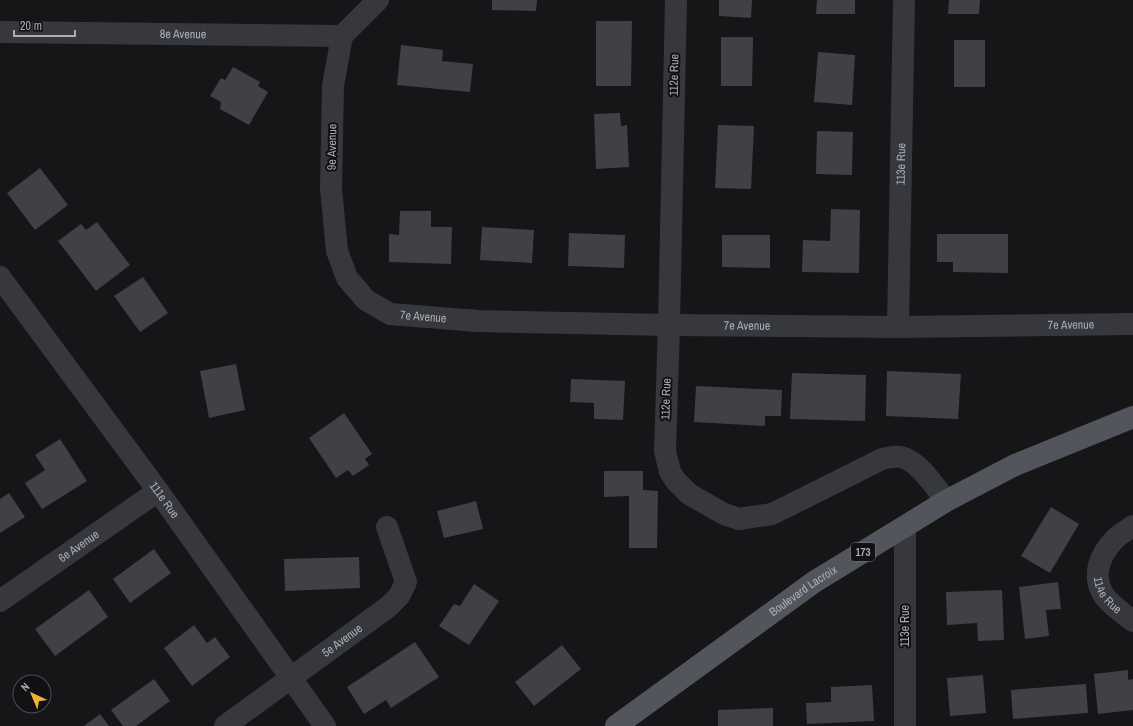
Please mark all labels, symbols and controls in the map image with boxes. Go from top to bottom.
scale bar [14,12,75,38]
text: 20 m [20,18,42,34]
street label: 8e Avenue [160,26,206,42]
street label: 112e Rue [666,54,682,96]
street label: 9e Avenue [324,124,340,170]
street label: 113e Rue [893,143,909,185]
street label: 7e Avenue [399,307,447,326]
street label: 7e Avenue [1048,316,1094,333]
street label: 7e Avenue [724,317,770,334]
street label: 112e Rue [657,378,675,420]
street label: 111e Rue [146,478,183,521]
street label: 6e Avenue [55,526,102,566]
road number: 173 [851,543,875,561]
street label: Boulevard Lacroix [766,562,840,620]
street label: 114e Rue [1090,576,1125,617]
street label: 113e Rue [897,605,913,647]
street label: 5e Avenue [319,620,366,661]
north arrow [12,674,52,714]
text: N [18,680,32,694]

